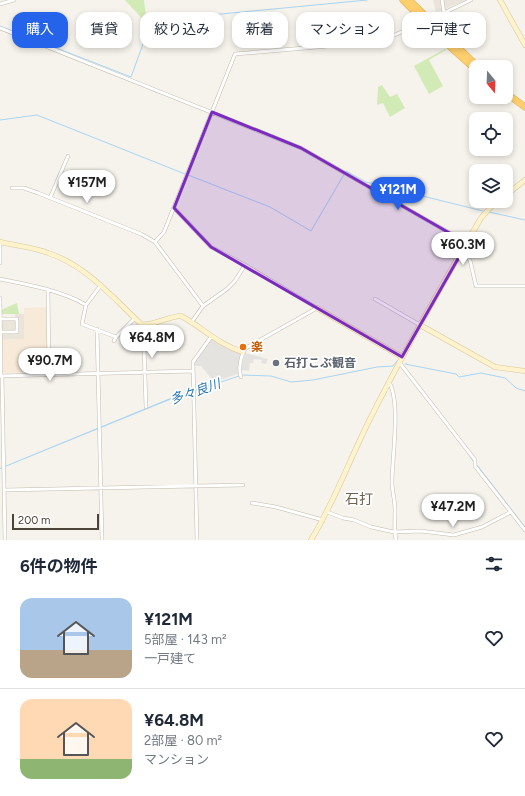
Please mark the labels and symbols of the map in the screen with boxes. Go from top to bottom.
north arrow [469,60,513,104]
pin: ¥157M [59,170,115,204]
pin: ¥121M [370,177,426,211]
pin: ¥60.3M [430,232,496,266]
pin: ¥64.8M [119,325,185,359]
place label: 楽 [251,340,263,354]
marker: 楽 [238,342,248,352]
pin: ¥90.7M [17,348,83,382]
place label: 石打こぶ観音 [284,356,356,370]
marker: 石打こぶ観音 [271,358,281,368]
water label: 多々良川 [168,375,224,407]
district label: 石打 [345,491,373,508]
pin: ¥47.2M [420,494,486,528]
scale bar [12,512,99,531]

